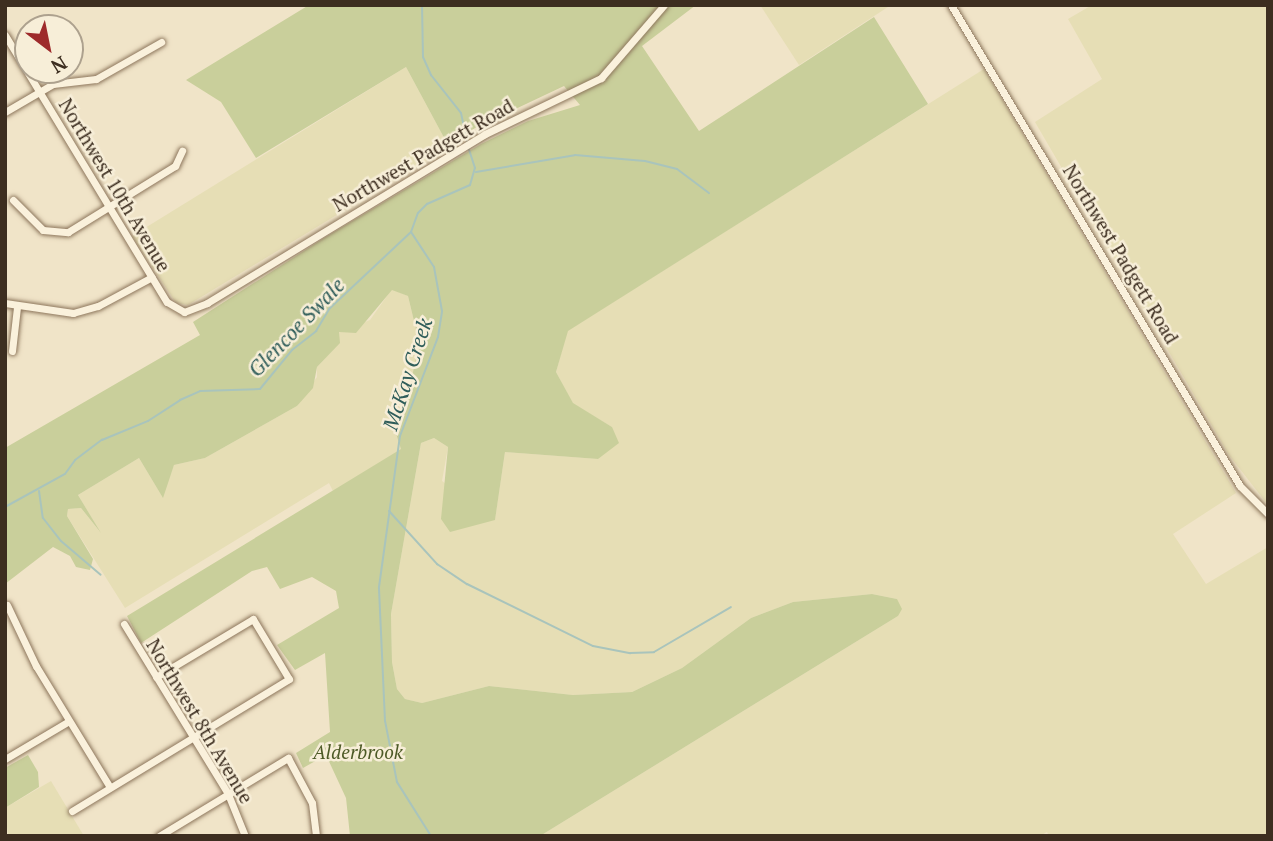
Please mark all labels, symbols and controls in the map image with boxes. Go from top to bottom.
north arrow [14,14,84,84]
text: N [47,51,72,80]
street label: Northwest 10th Avenue [54,94,176,276]
street label: Northwest Padgett Road [329,94,517,216]
street label: Northwest Padgett Road [1058,160,1184,348]
water label: Glencoe Swale [243,272,349,382]
water label: McKay Creek [377,315,437,433]
street label: Northwest 8th Avenue [142,635,258,807]
park label: Alderbrook [313,741,403,763]

